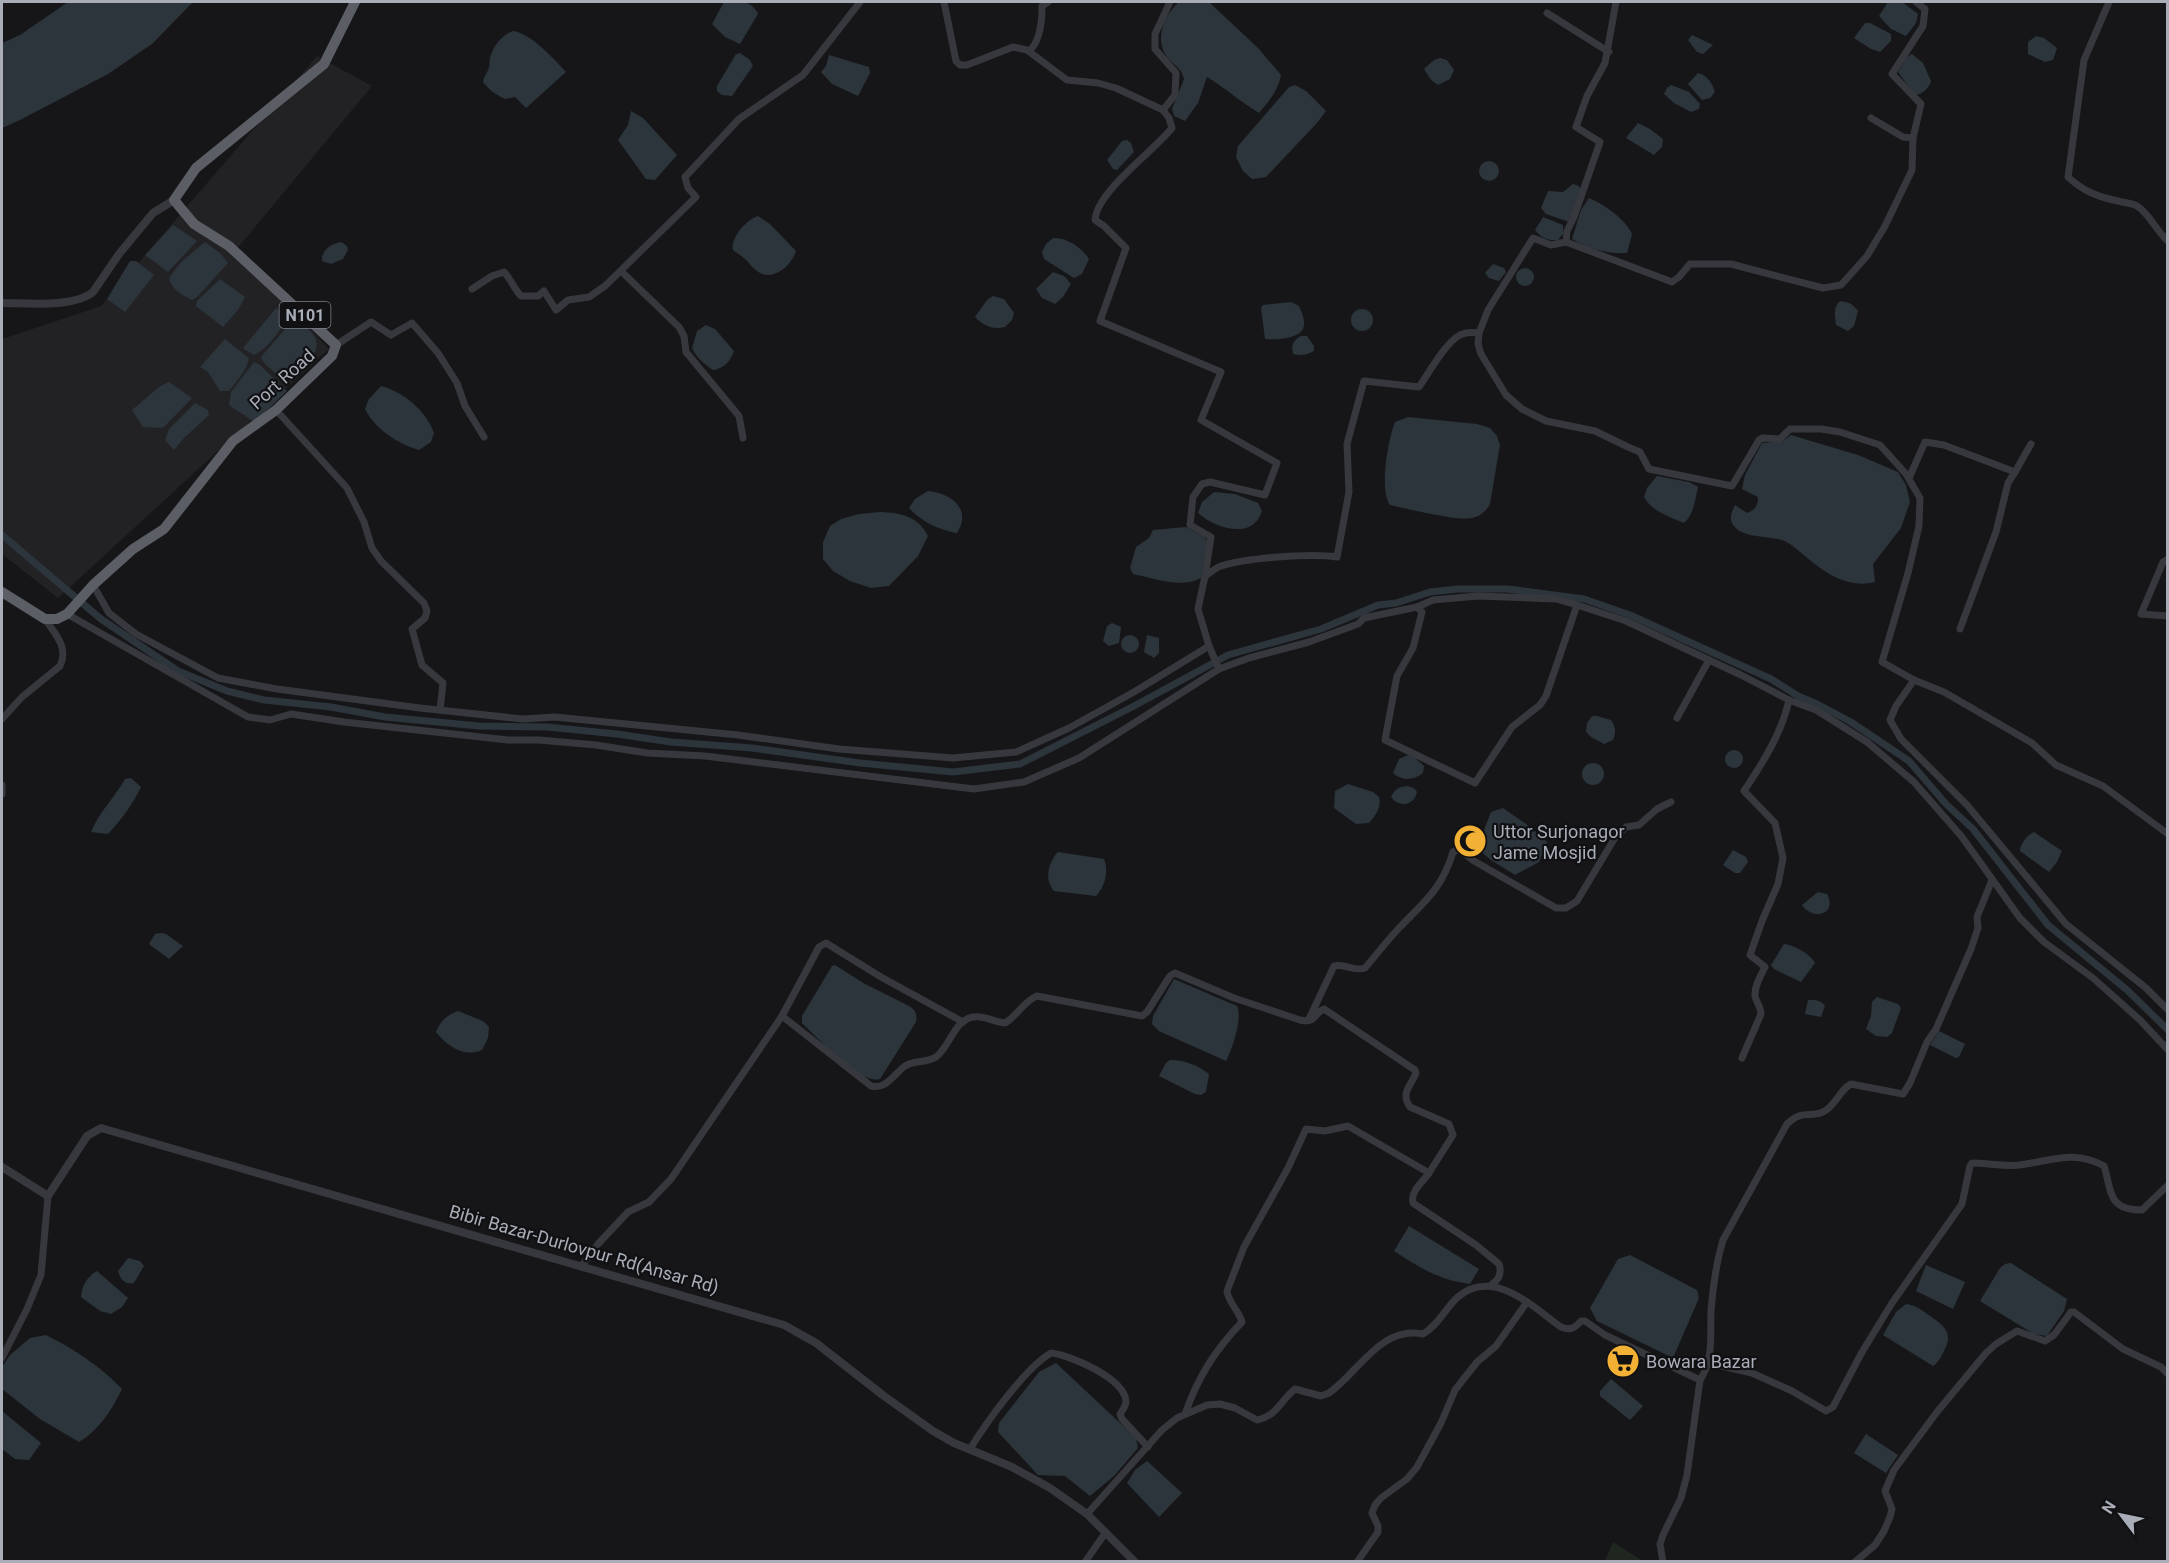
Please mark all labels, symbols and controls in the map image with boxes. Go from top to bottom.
road number: N101 [280,302,330,328]
street label: Port Road [245,345,319,413]
place label: Uttor Surjonagor Jame Mosjid [1493,821,1625,863]
mosque icon: Uttor Surjonagor Jame Mosjid [1452,823,1488,859]
street label: Bibir Bazar-Durlovpur Rd(Ansar Rd) [447,1200,721,1299]
supermarket icon: Bowara Bazar [1605,1343,1641,1379]
place label: Bowara Bazar [1646,1351,1757,1372]
north arrow [2091,1485,2151,1545]
text: N [2098,1497,2120,1517]

